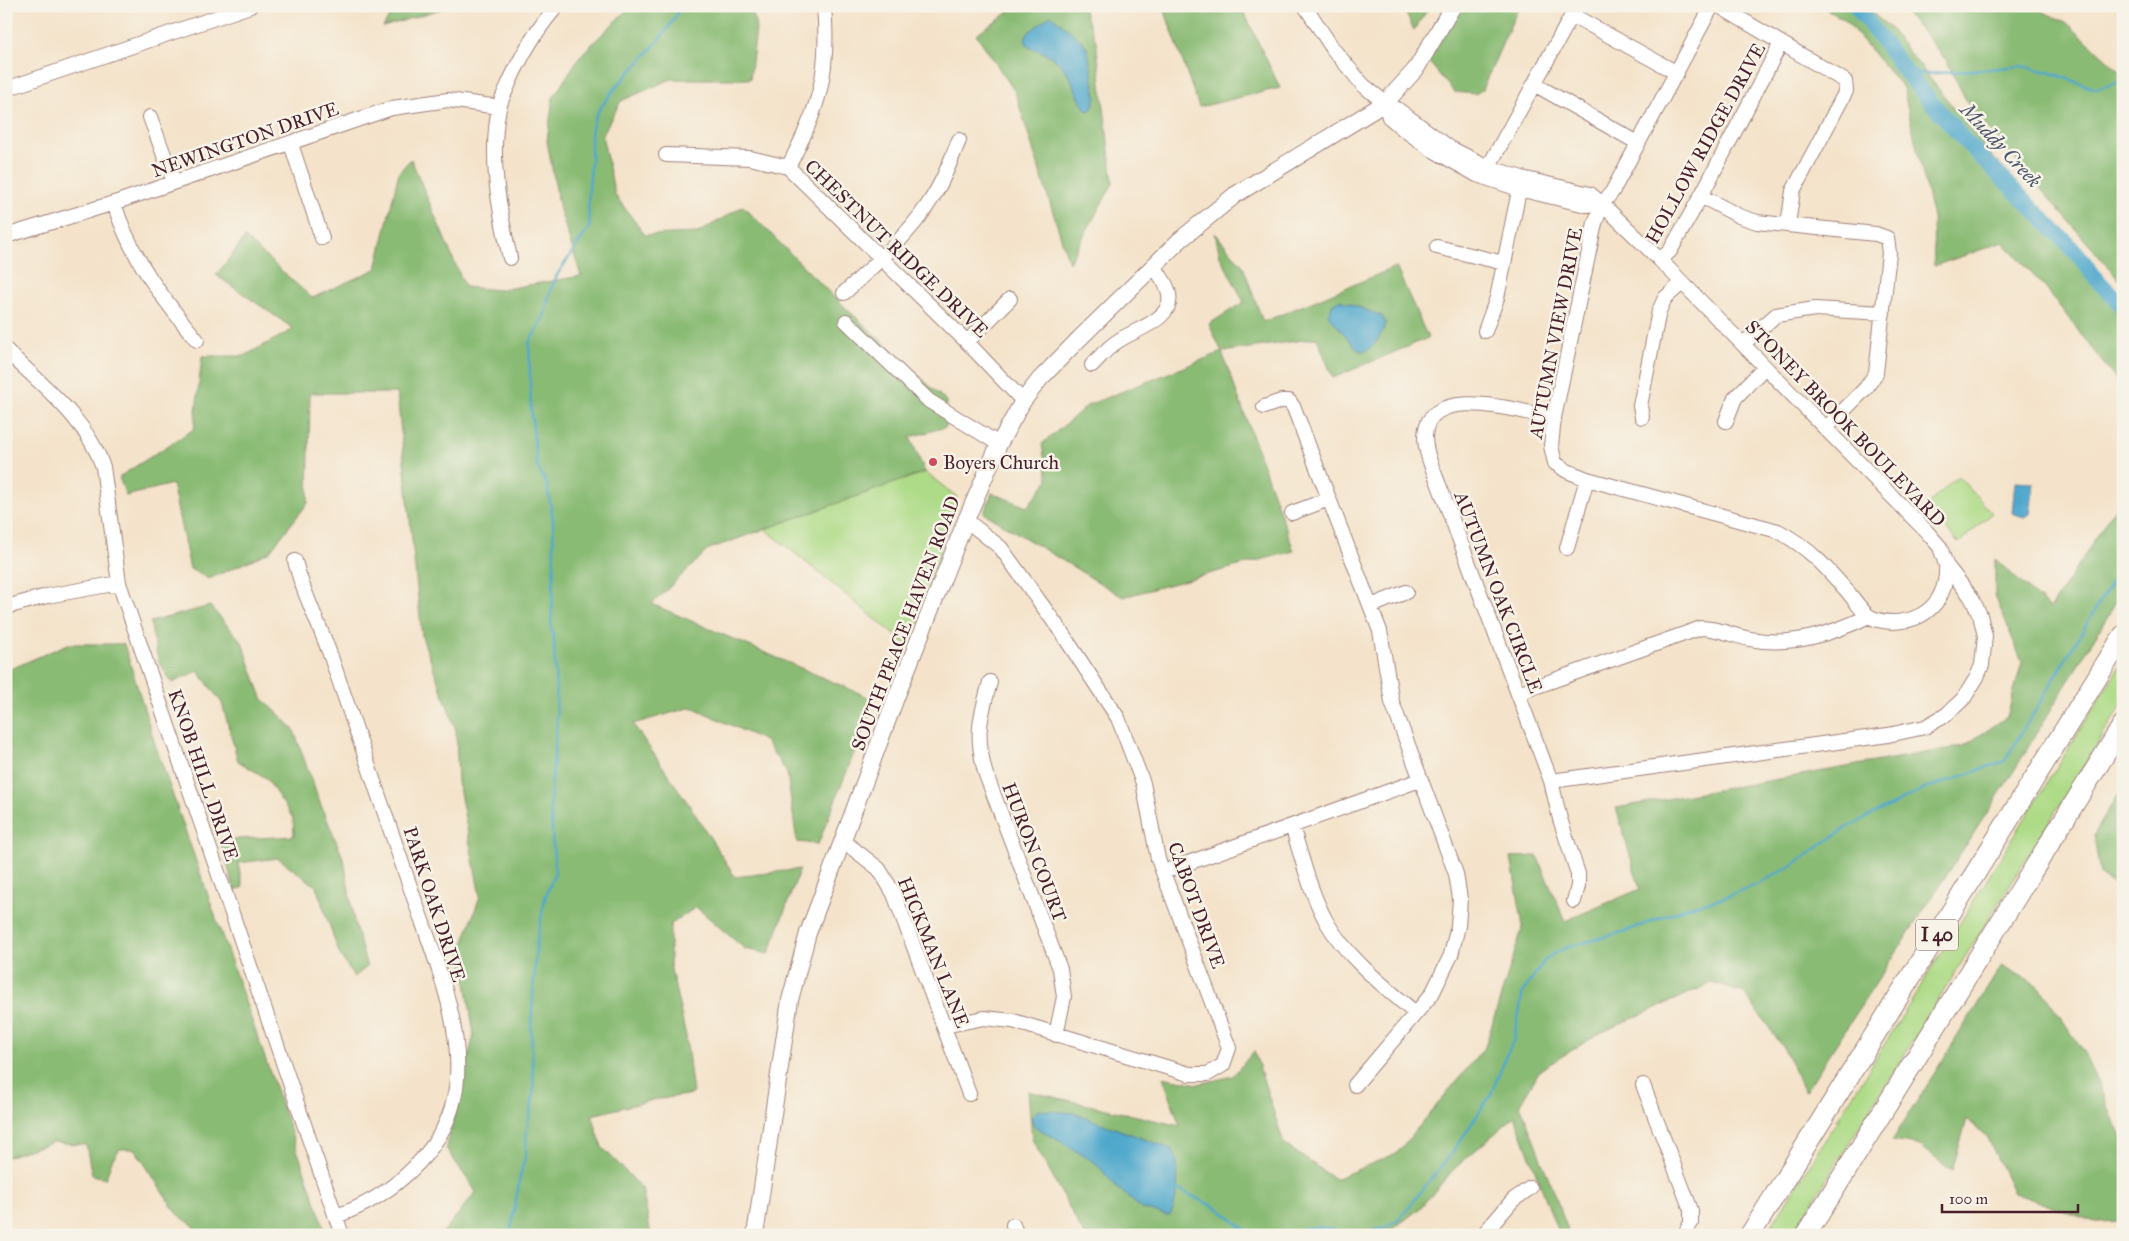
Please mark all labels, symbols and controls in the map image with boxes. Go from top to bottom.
street label: HOLLOW RIDGE DRIVE [1641,38,1770,248]
water label: Muddy Creek [1954,96,2046,193]
street label: NEWINGTON DRIVE [149,97,342,182]
street label: CHESTNUT RIDGE DRIVE [800,155,994,342]
street label: AUTUMN VIEW DRIVE [1524,225,1587,442]
street label: STONEY BROOK BOULEVARD [1741,315,1951,531]
place label: Boyers Church [943,451,1059,474]
marker: Boyers Church [927,456,939,468]
street label: AUTUMN OAK CIRCLE [1449,487,1548,697]
street label: SOUTH PEACE HAVEN ROAD [846,493,965,754]
street label: KNOB HILL DRIVE [163,686,244,864]
street label: HURON COURT [997,779,1072,925]
street label: PARK OAK DRIVE [399,824,471,985]
street label: CABOT DRIVE [1163,839,1230,972]
street label: HICKMAN LANE [893,873,974,1031]
road number: I 40 [1916,920,1958,950]
scale bar [1942,1181,2078,1213]
text: 100 m [1949,1190,1989,1208]

